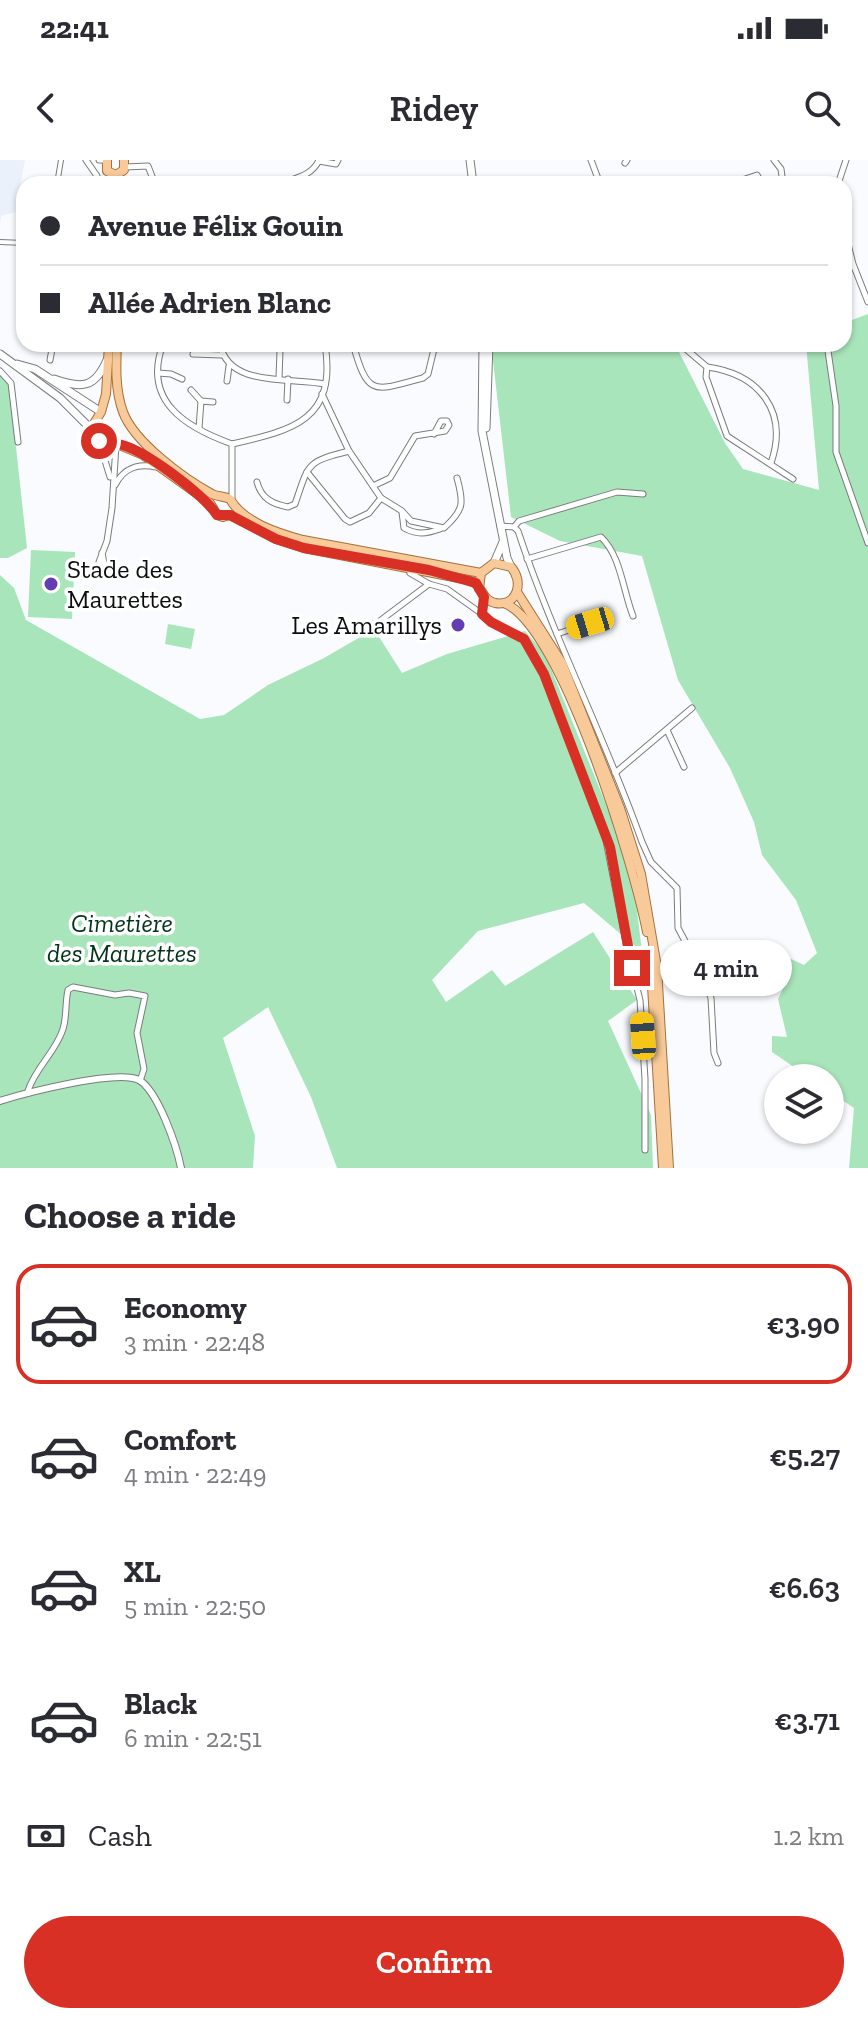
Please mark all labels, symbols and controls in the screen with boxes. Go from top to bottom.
text: 22:41 [40,10,109,46]
icon: back [24,86,68,130]
icon: search [800,86,844,130]
text: Ridey [390,87,478,130]
text: Avenue Félix Gouin [88,208,343,244]
text: Allée Adrien Blanc [88,285,331,321]
route start [81,423,117,459]
place label: Stade des Maurettes [67,553,183,615]
marker: Stade des Maurettes [42,575,60,593]
car [564,605,616,641]
place label: Les Amarillys [291,609,442,641]
marker: Les Amarillys [449,616,467,634]
park label: Cimetière des Maurettes [47,907,197,969]
callout: 4 min [660,940,792,996]
route end [614,950,650,986]
text: 4 min [693,952,759,984]
car [629,1011,657,1061]
map controls [764,1064,844,1144]
button: layers [764,1064,844,1144]
text: Choose a ride [24,1194,236,1237]
icon: car [28,1288,100,1360]
text: Economy [124,1290,247,1326]
text: €3.90 [767,1306,840,1342]
text: 3 min · 22:48 [124,1326,265,1358]
icon: car [28,1420,100,1492]
text: Comfort [124,1422,236,1458]
text: €5.27 [769,1438,840,1474]
text: 4 min · 22:49 [124,1458,266,1490]
icon: car [28,1552,100,1624]
text: XL [124,1554,161,1590]
text: €6.63 [769,1570,840,1606]
text: 5 min · 22:50 [124,1590,266,1622]
icon: car [28,1684,100,1756]
text: Black [124,1686,197,1722]
text: €3.71 [775,1702,840,1738]
text: 6 min · 22:51 [124,1722,262,1754]
icon: cash [24,1814,68,1858]
text: Cash [88,1818,152,1854]
text: 1.2 km [773,1820,844,1852]
button: Confirm [24,1916,844,2008]

